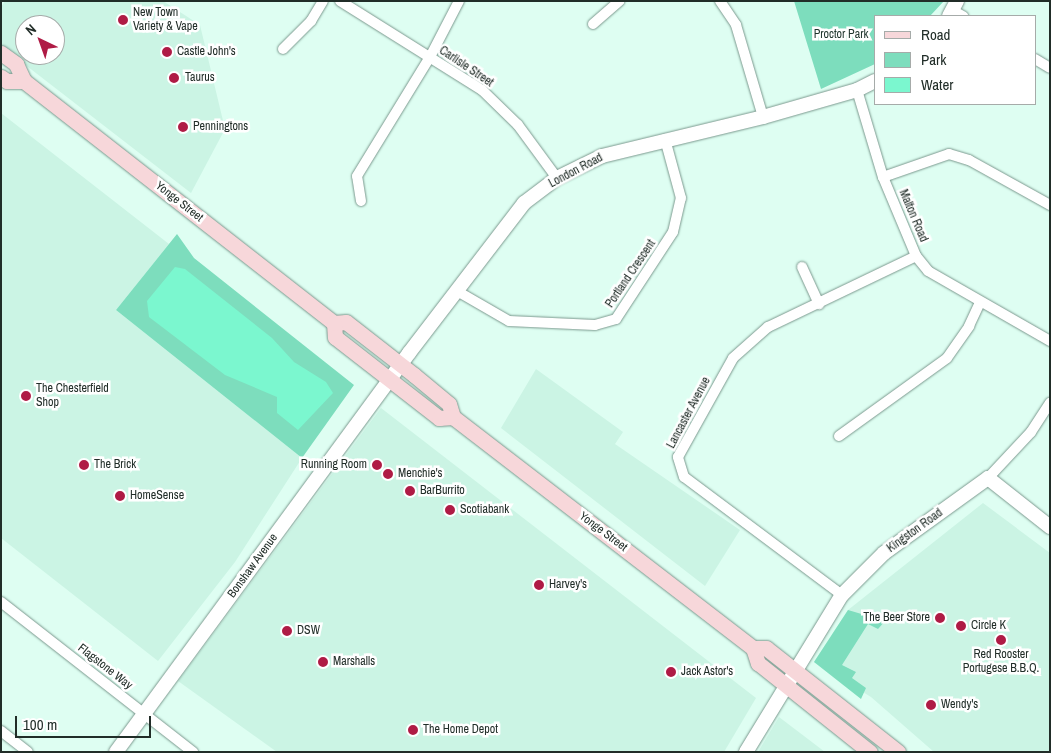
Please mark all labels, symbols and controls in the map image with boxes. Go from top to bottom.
place label: New Town Variety & Vape [133,6,198,34]
marker: New Town Variety & Vape [117,14,129,26]
north arrow [15,15,65,65]
legend [874,15,1036,105]
text: N [22,20,40,39]
text: Road [921,24,950,45]
park label: Proctor Park [814,28,868,42]
street label: Carlisle Street [436,44,496,90]
place label: Castle John's [177,45,236,59]
marker: Castle John's [161,46,173,58]
text: Park [921,49,946,70]
marker: Taurus [167,71,181,85]
place label: Taurus [185,71,215,85]
text: Water [921,74,953,95]
place label: Penningtons [193,120,248,134]
marker: Penningtons [177,121,189,133]
street label: London Road [547,151,605,191]
street label: Yonge Street [152,179,206,225]
street label: Malton Road [895,188,931,244]
street label: Portland Crescent [603,237,659,311]
street label: Lancaster Avenue [664,375,714,451]
place label: The Chesterfield Shop [36,382,109,410]
marker: The Chesterfield Shop [20,390,32,402]
place label: The Brick [94,458,136,472]
place label: Running Room [301,458,367,472]
marker: The Brick [78,459,90,471]
marker: Running Room [371,459,383,471]
place label: Menchie's [398,467,443,481]
marker: Menchie's [382,468,394,480]
place label: BarBurrito [420,484,465,498]
marker: BarBurrito [404,485,416,497]
place label: HomeSense [130,489,184,503]
marker: HomeSense [114,490,126,502]
place label: Scotiabank [460,503,509,517]
marker: Scotiabank [444,504,456,516]
street label: Kingston Road [884,506,946,556]
street label: Yonge Street [576,509,630,555]
street label: Bonshaw Avenue [225,531,281,601]
place label: Harvey's [549,578,587,592]
marker: Harvey's [533,579,545,591]
place label: The Beer Store [863,611,930,625]
marker: The Beer Store [934,612,946,624]
place label: Circle K [971,619,1006,633]
marker: Circle K [955,620,967,632]
place label: DSW [297,624,320,638]
marker: DSW [281,625,293,637]
marker: Red Rooster Portugese B.B.Q. [995,634,1007,646]
street label: Flagstone Way [75,641,135,693]
place label: Red Rooster Portugese B.B.Q. [963,648,1039,676]
place label: Marshalls [333,655,375,669]
marker: Marshalls [317,656,329,668]
place label: Jack Astor's [681,665,734,679]
marker: Jack Astor's [665,666,677,678]
place label: Wendy's [941,698,978,712]
marker: Wendy's [925,699,937,711]
scale bar [18,706,154,738]
text: 100 m [23,714,57,735]
place label: The Home Depot [423,723,498,737]
marker: The Home Depot [407,724,419,736]

